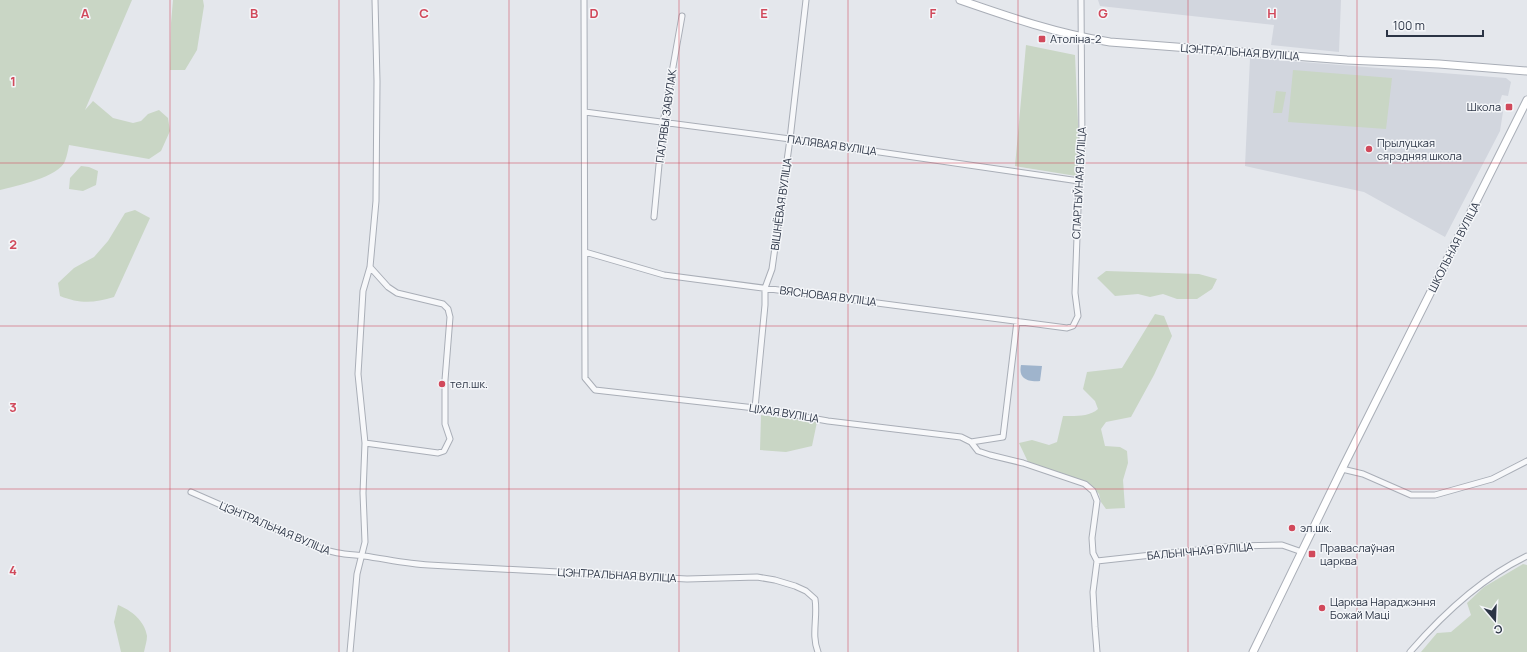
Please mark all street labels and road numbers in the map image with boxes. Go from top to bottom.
street label: ЦЭНТРАЛЬНАЯ ВУЛІЦА [1180,40,1300,63]
street label: ПАЛЯВЫ ЗАВУЛАК [652,68,680,164]
street label: СПАРТЫЎНАЯ ВУЛІЦА [1068,126,1089,240]
street label: ПАЛЯВАЯ ВУЛІЦА [786,131,878,158]
street label: ВІШНЁВАЯ ВУЛІЦА [767,157,794,251]
street label: ШКОЛЬНАЯ ВУЛІЦА [1424,199,1483,295]
street label: ВЯСНОВАЯ ВУЛІЦА [779,282,877,309]
street label: ЦІХАЯ ВУЛІЦА [748,400,820,425]
street label: ЦЭНТРАЛЬНАЯ ВУЛІЦА [217,497,333,558]
street label: БАЛЬНІЧНАЯ ВУЛІЦА [1146,538,1254,563]
street label: ЦЭНТРАЛЬНАЯ ВУЛІЦА [557,564,677,585]

